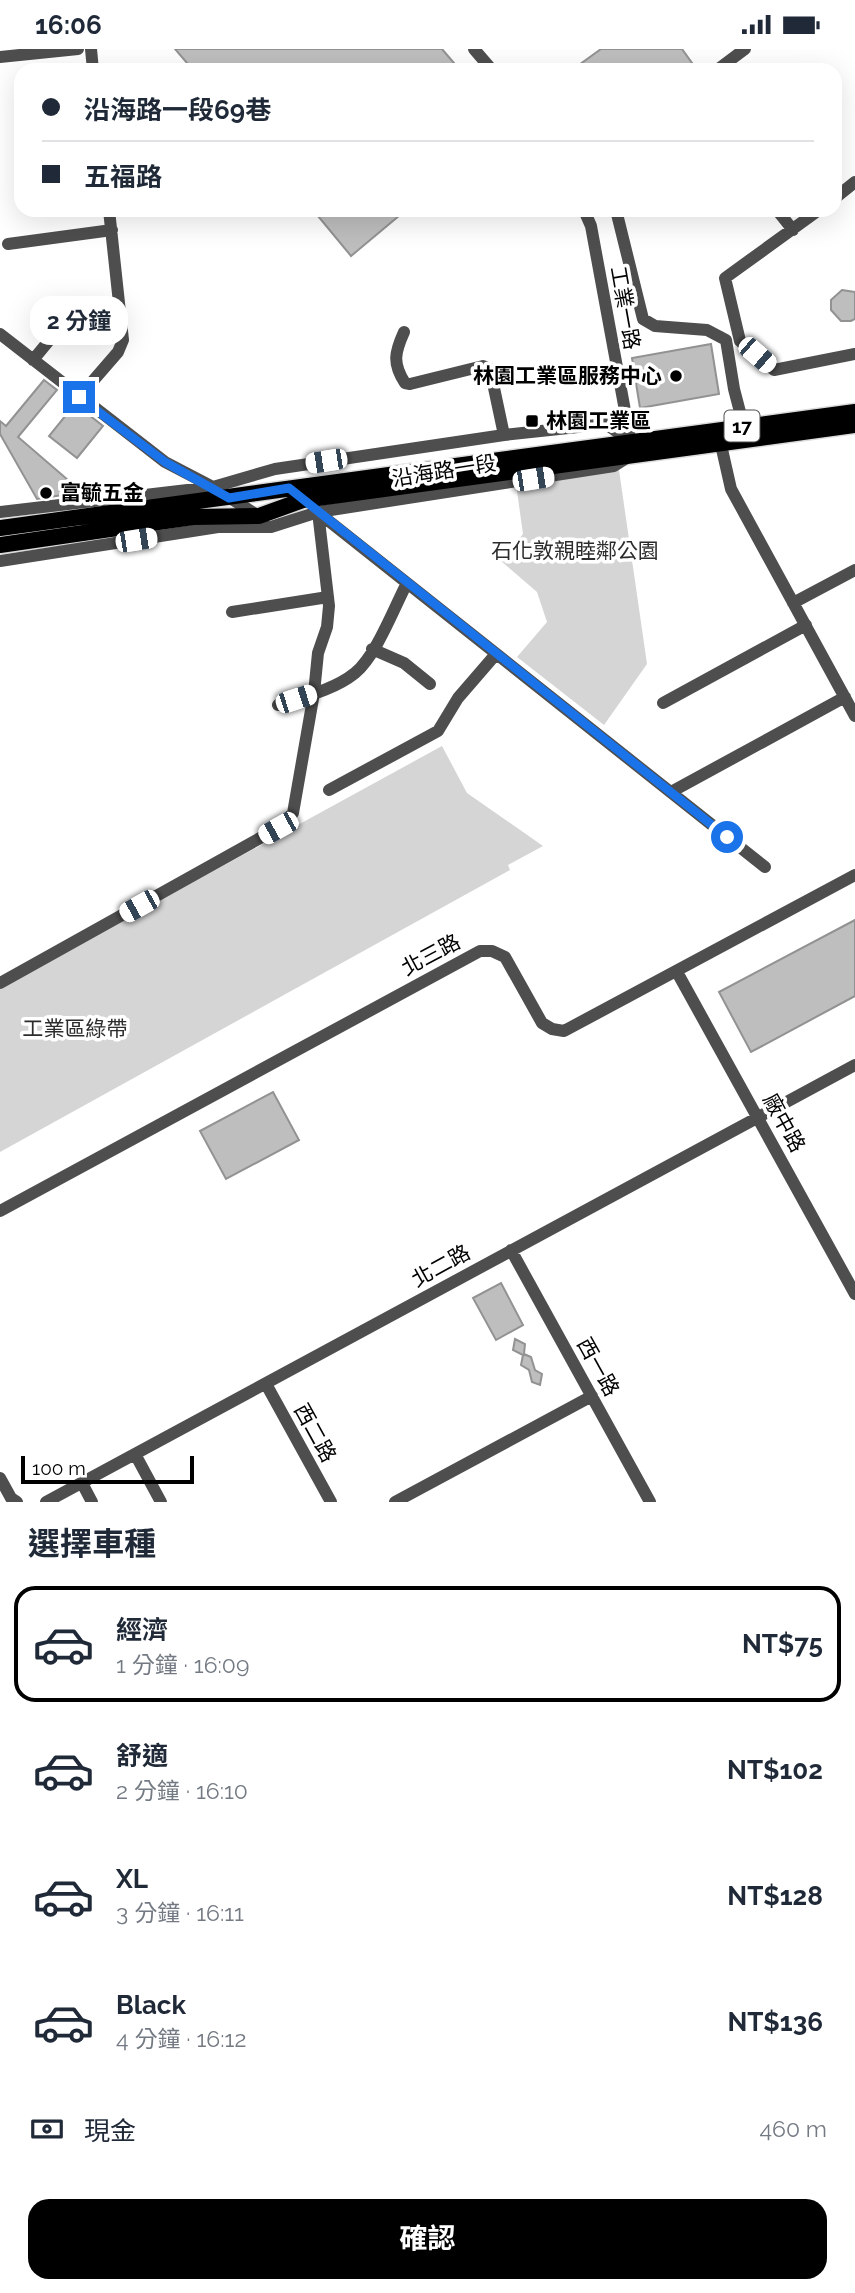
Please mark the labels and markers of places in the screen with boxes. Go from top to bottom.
place label: 林園工業區服務中心 [473,363,662,388]
marker: 林園工業區服務中心 [668,368,684,384]
place label: 林園工業區 [546,408,651,433]
marker: 林園工業區 [524,413,540,429]
place label: 富毓五金 [60,480,144,505]
marker: 富毓五金 [38,485,54,501]

